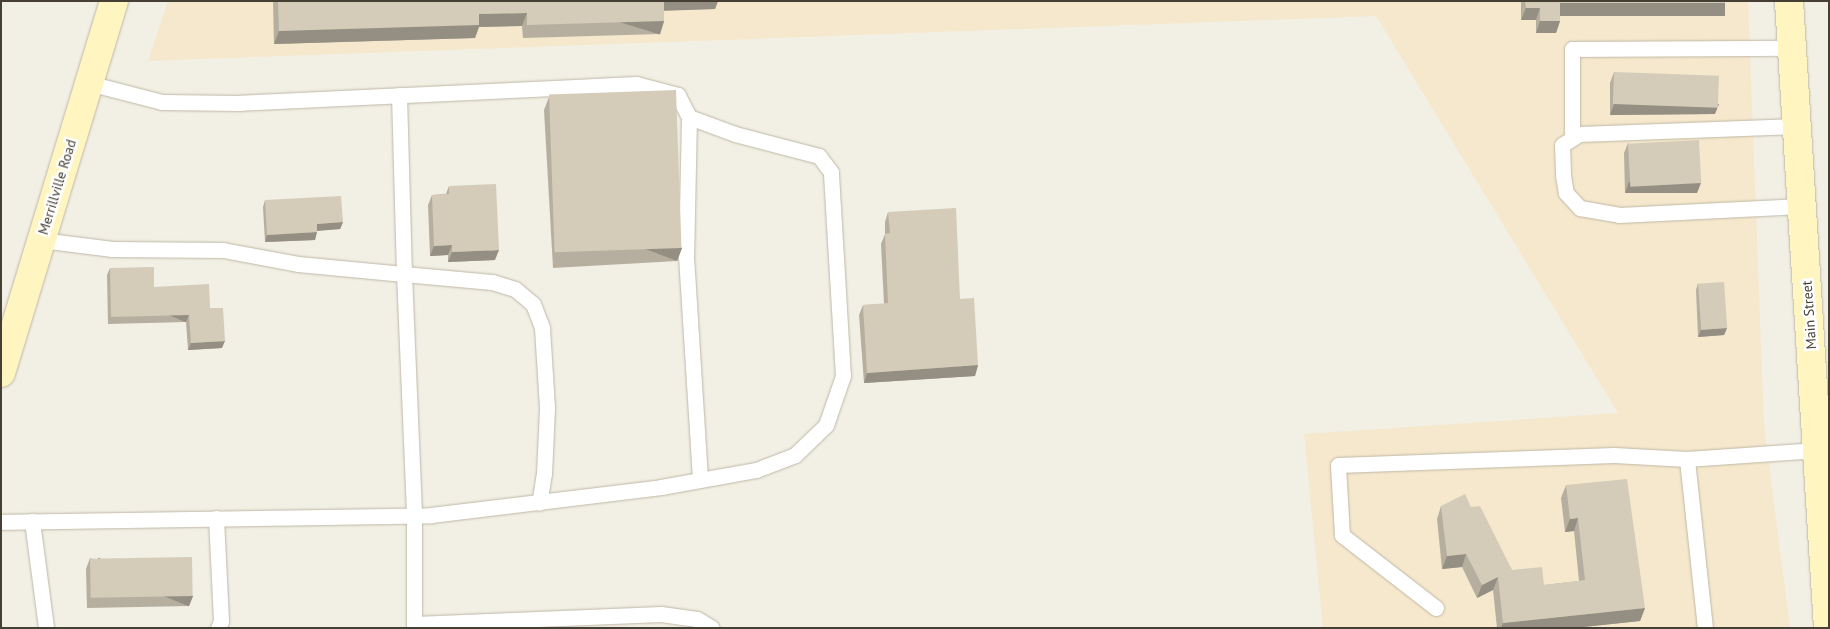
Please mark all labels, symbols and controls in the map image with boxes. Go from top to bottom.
street label: Merrillville Road [35,137,79,237]
street label: Main Street [1798,280,1820,350]

